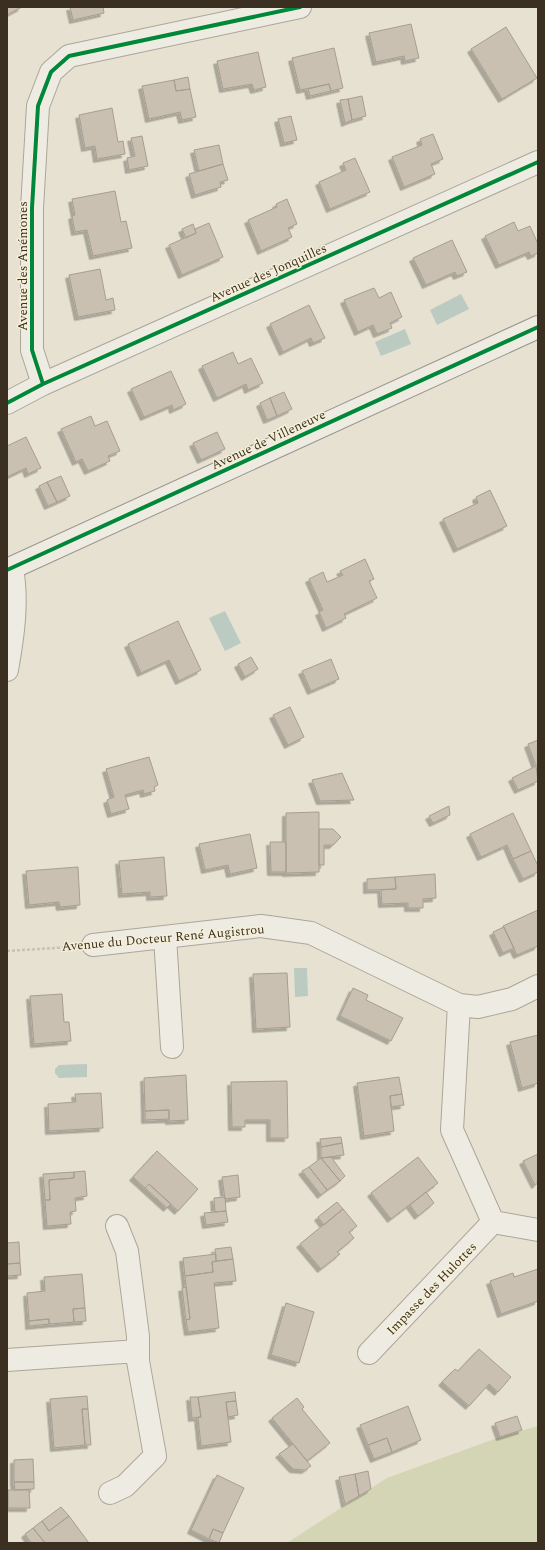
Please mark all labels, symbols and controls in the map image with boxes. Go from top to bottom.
street label: Avenue des Anémones [13,201,33,331]
street label: Avenue des Jonquilles [207,238,330,308]
street label: Avenue de Villeneuve [208,405,329,475]
street label: Avenue du Docteur René Augistrou [61,919,265,957]
street label: Impasse des Hulottes [382,1238,482,1340]

